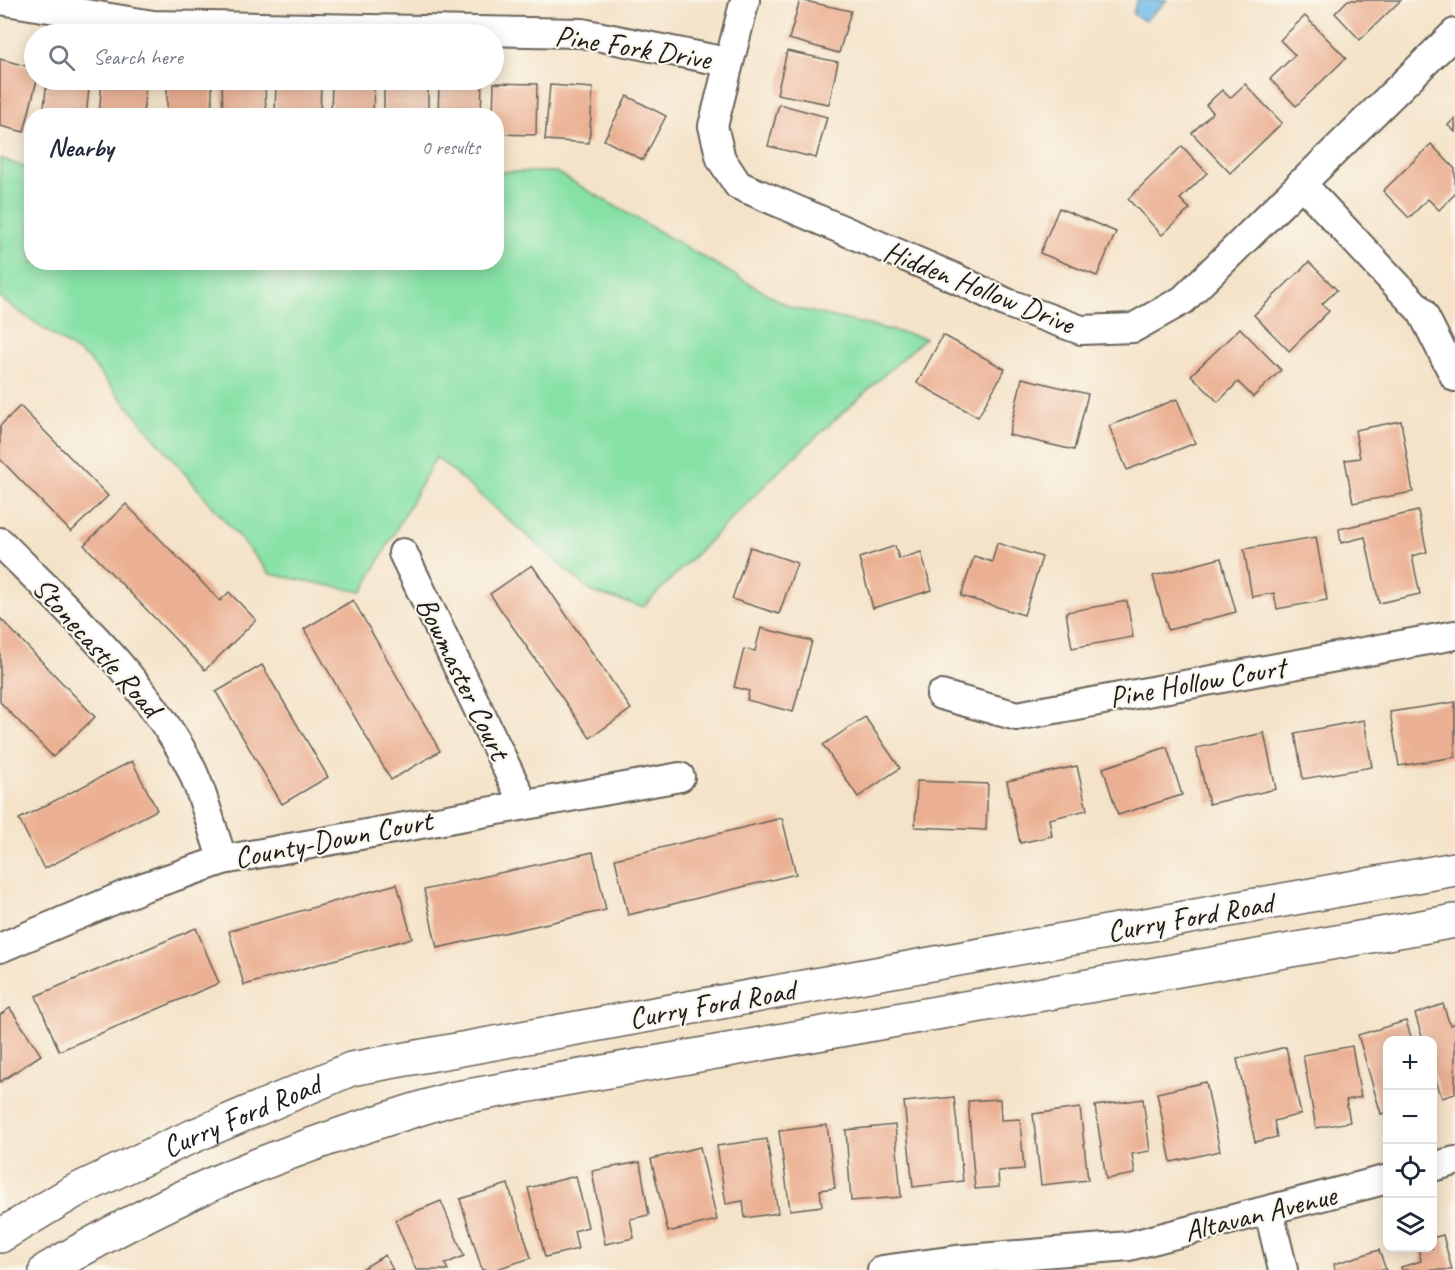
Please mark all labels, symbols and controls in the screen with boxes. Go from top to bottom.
street label: Pine Fork Drive [553,16,716,78]
search box [24,24,504,90]
icon: search [45,41,78,74]
text: Search here [93,43,183,71]
text: Nearby [48,131,113,164]
text: 0 results [421,135,480,160]
street label: Hidden Hollow Drive [878,232,1082,343]
street label: Stonecastle Road [24,569,173,728]
street label: Bowmaster Court [407,590,520,768]
street label: Pine Hollow Court [1106,647,1292,716]
street label: County-Down Court [231,801,438,877]
street label: Curry Ford Road [1104,883,1280,950]
street label: Curry Ford Road [626,970,802,1037]
map controls [1383,1036,1437,1252]
button: + [1383,1036,1437,1090]
street label: Curry Ford Road [156,1064,330,1166]
button: − [1383,1090,1437,1144]
button: locate [1383,1144,1437,1198]
street label: Altavan Avenue [1180,1175,1342,1250]
button: layers [1383,1198,1437,1252]

